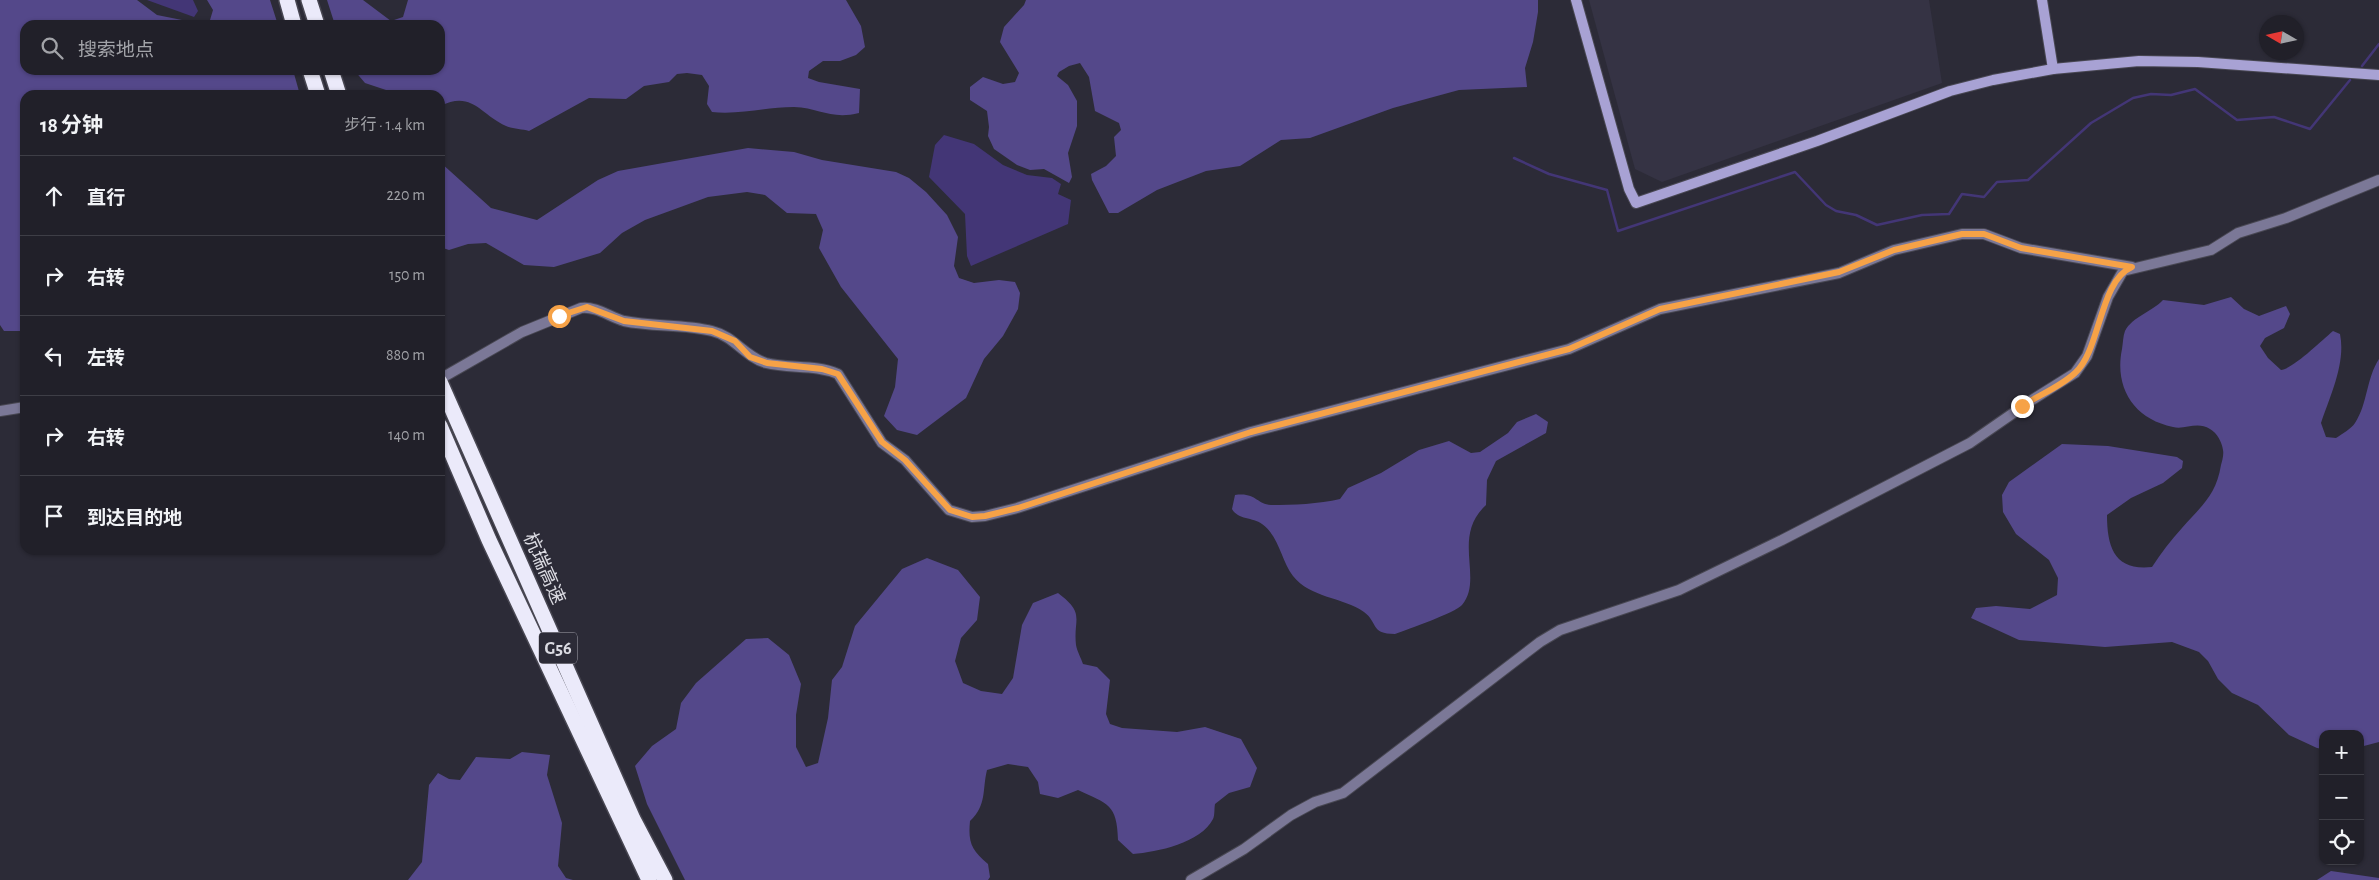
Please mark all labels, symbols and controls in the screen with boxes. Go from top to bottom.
north arrow [2259,15,2304,60]
search box [20,20,445,75]
icon: search [38,34,66,62]
text: 搜索地点 [78,41,154,60]
text: 18 分钟 [40,115,103,136]
text: 步行 · 1.4 km [344,117,425,133]
icon: ahead [40,182,68,210]
text: 220 m [387,187,425,203]
text: 直行 [87,189,125,208]
icon: right [40,262,68,290]
text: 150 m [389,267,425,283]
text: 右转 [87,269,125,288]
route start [548,305,571,328]
icon: left [40,342,68,370]
text: 880 m [386,347,425,363]
text: 左转 [87,349,125,368]
route end [2011,395,2034,418]
icon: right [40,422,68,450]
text: 140 m [388,427,425,443]
text: 右转 [87,429,125,448]
icon: arrive [40,502,68,530]
text: 到达目的地 [87,509,182,528]
street label: 杭瑞高速 [519,529,570,607]
road number: G56 [539,632,577,664]
map controls [2319,730,2364,865]
button: + [2319,730,2364,775]
button: − [2319,775,2364,820]
button: locate [2319,820,2364,865]

